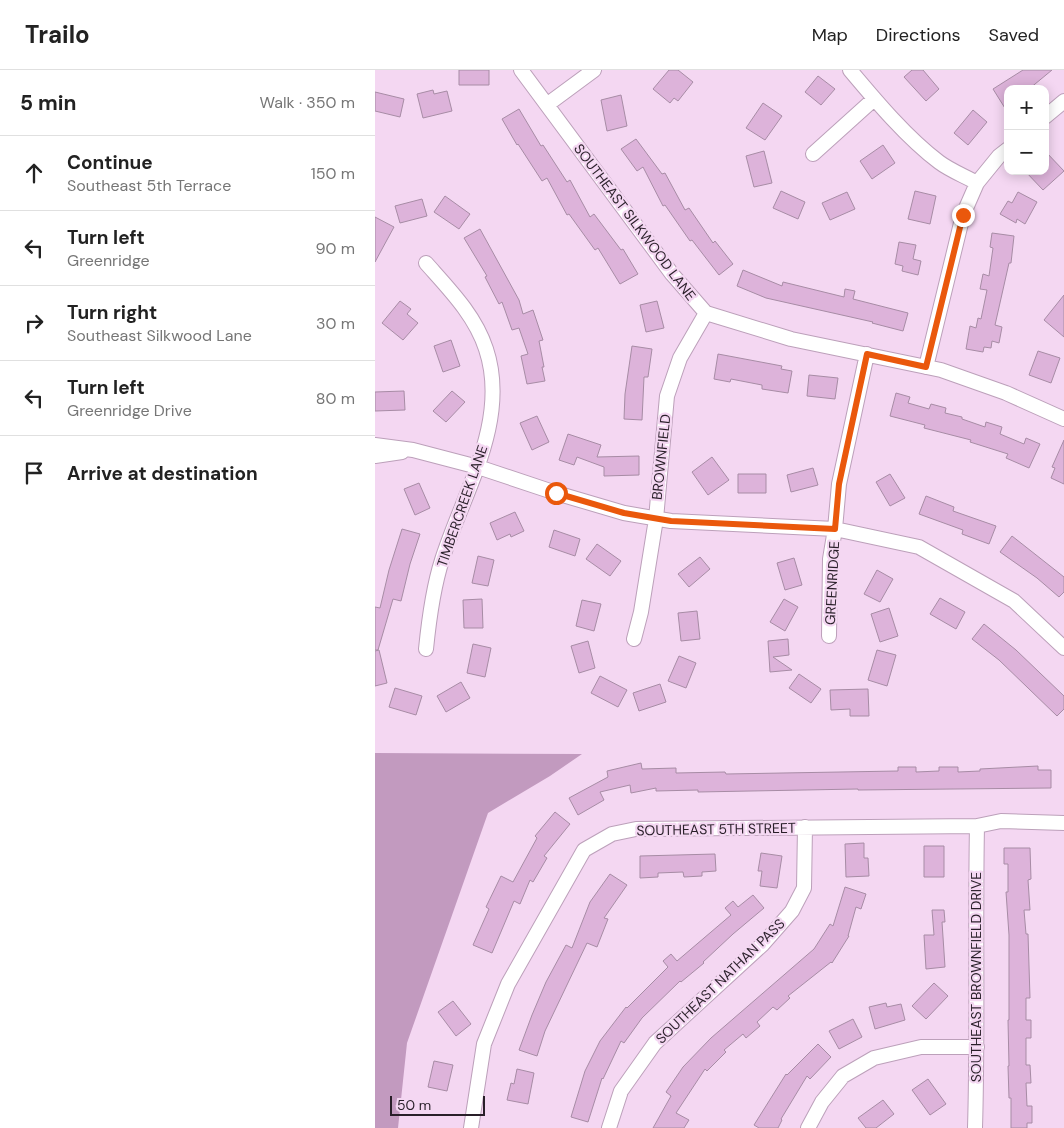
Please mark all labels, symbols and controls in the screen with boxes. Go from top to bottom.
text: Trailo [25,19,90,50]
text: Map [812,23,848,47]
text: Directions [876,23,961,47]
text: Saved [989,23,1039,47]
map controls [1004,85,1049,175]
button: + [1004,85,1049,130]
text: 5 min [20,89,76,117]
text: Walk · 350 m [260,92,355,113]
button: − [1004,130,1049,175]
street label: SOUTHEAST SILKWOOD LANE [570,140,700,304]
text: Continue [67,150,153,175]
icon: ahead [20,159,48,187]
text: 150 m [311,163,355,184]
text: Southeast 5th Terrace [67,175,231,196]
route end [952,204,975,227]
text: Turn left [67,225,145,250]
icon: left [20,234,48,262]
text: 90 m [315,238,355,259]
text: Greenridge [67,250,150,271]
text: Turn right [67,300,157,325]
icon: right [20,309,48,337]
text: 30 m [316,313,355,334]
text: Southeast Silkwood Lane [67,325,252,346]
text: Turn left [67,375,145,400]
icon: left [20,384,48,412]
text: 80 m [316,388,355,409]
text: Greenridge Drive [67,400,192,421]
street label: BROWNFIELD [648,413,674,501]
street label: TIMBERCREEK LANE [433,443,491,569]
icon: arrive [20,459,48,487]
text: Arrive at destination [67,461,258,486]
route start [545,482,568,505]
street label: GREENRIDGE [821,540,843,625]
street label: SOUTHEAST 5TH STREET [636,819,796,839]
street label: SOUTHEAST BROWNFIELD DRIVE [967,872,985,1082]
street label: SOUTHEAST NATHAN PASS [652,915,788,1047]
scale bar [390,1093,485,1116]
text: 50 m [397,1096,431,1114]

